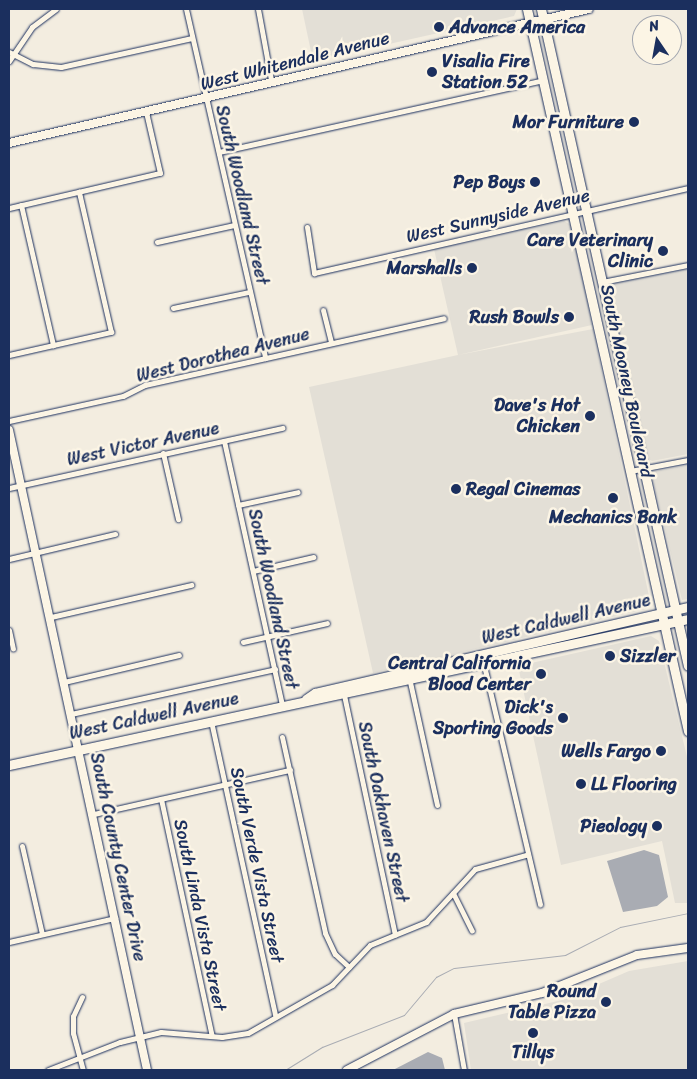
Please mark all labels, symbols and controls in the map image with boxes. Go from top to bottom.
text: N [647,13,661,39]
north arrow [632,15,682,65]
place label: Advance America [449,16,586,38]
marker: Advance America [433,21,445,33]
street label: West Whitendale Avenue [198,27,392,95]
place label: Visalia Fire Station 52 [442,51,530,94]
marker: Visalia Fire Station 52 [426,66,438,78]
street label: South Woodland Street [211,103,273,287]
place label: Mor Furniture [513,111,624,133]
marker: Mor Furniture [628,116,640,128]
place label: Pep Boys [453,171,525,193]
marker: Pep Boys [529,176,541,188]
street label: West Sunnyside Avenue [404,184,592,248]
place label: Care Veterinary Clinic [528,230,653,272]
marker: Care Veterinary Clinic [657,245,669,257]
place label: Marshalls [387,257,462,279]
marker: Marshalls [466,262,478,274]
street label: South Mooney Boulevard [596,283,658,479]
place label: Rush Bowls [471,306,559,328]
marker: Rush Bowls [563,311,575,323]
street label: West Dorothea Avenue [134,323,312,387]
place label: Dave's Hot Chicken [493,395,580,438]
marker: Dave's Hot Chicken [584,410,596,422]
street label: West Victor Avenue [65,417,221,471]
place label: Regal Cinemas [466,478,580,500]
marker: Regal Cinemas [450,483,462,495]
marker: Mechanics Bank [607,492,619,504]
place label: Mechanics Bank [549,506,677,528]
street label: South Woodland Street [243,507,303,691]
street label: West Caldwell Avenue [479,589,653,649]
place label: Sizzler [620,645,675,667]
marker: Sizzler [604,650,616,662]
place label: Central California Blood Center [389,653,531,696]
marker: Central California Blood Center [535,668,547,680]
street label: West Caldwell Avenue [67,687,241,745]
place label: Dick's Sporting Goods [433,697,553,740]
marker: Dick's Sporting Goods [557,712,569,724]
street label: South Oakhaven Street [353,720,413,904]
place label: Wells Fargo [561,740,651,762]
marker: Wells Fargo [655,745,667,757]
street label: South County Center Drive [85,750,151,964]
street label: South Verde Vista Street [226,765,288,965]
place label: LL Flooring [591,773,677,795]
marker: LL Flooring [575,778,587,790]
place label: Pieology [580,815,647,837]
street label: South Linda Vista Street [169,817,231,1013]
marker: Pieology [651,820,663,832]
place label: Round Table Pizza [508,981,596,1024]
marker: Round Table Pizza [600,996,612,1008]
marker: Tillys [527,1027,539,1039]
place label: Tillys [512,1041,554,1063]

